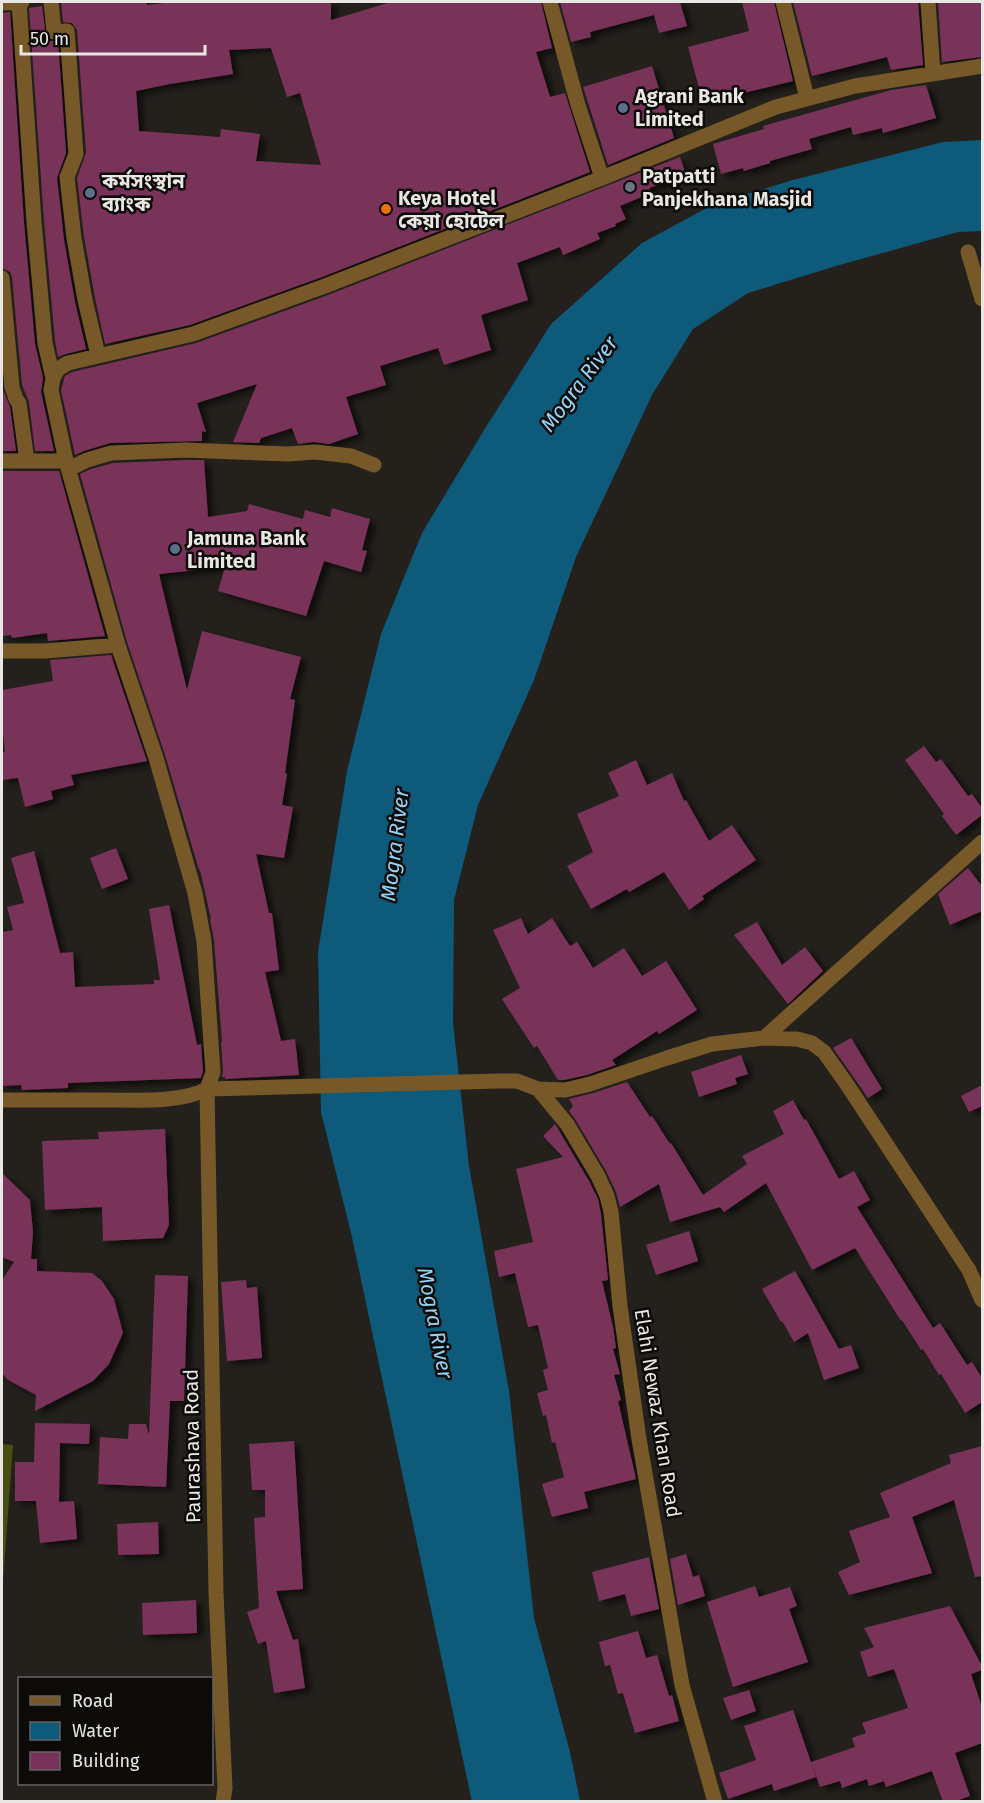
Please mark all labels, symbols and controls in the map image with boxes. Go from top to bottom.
scale bar [21,18,206,56]
text: 50 m [30,28,69,50]
place label: Agrani Bank Limited [634,84,745,131]
marker: Agrani Bank Limited [616,101,630,115]
place label: Patpatti Panjekhana Masjid [642,164,812,211]
place label: কর্মসংস্থান ব্যাংক [101,169,185,216]
marker: Patpatti Panjekhana Masjid [623,180,637,194]
marker: কর্মসংস্থান ব্যাংক [83,186,97,200]
place label: Keya Hotel কেয়া হোটেল [398,186,505,233]
marker: Keya Hotel কেয়া হোটেল [379,202,393,216]
water label: Mogra River [535,330,624,437]
place label: Jamuna Bank Limited [186,526,307,573]
marker: Jamuna Bank Limited [168,542,182,556]
water label: Mogra River [375,786,415,903]
water label: Mogra River [411,1265,459,1382]
street label: Elahi Newaz Khan Road [630,1307,686,1519]
street label: Paurashava Road [179,1369,205,1523]
legend [18,1677,213,1785]
text: Road [72,1690,114,1712]
text: Water [72,1720,119,1742]
text: Building [72,1750,140,1772]

